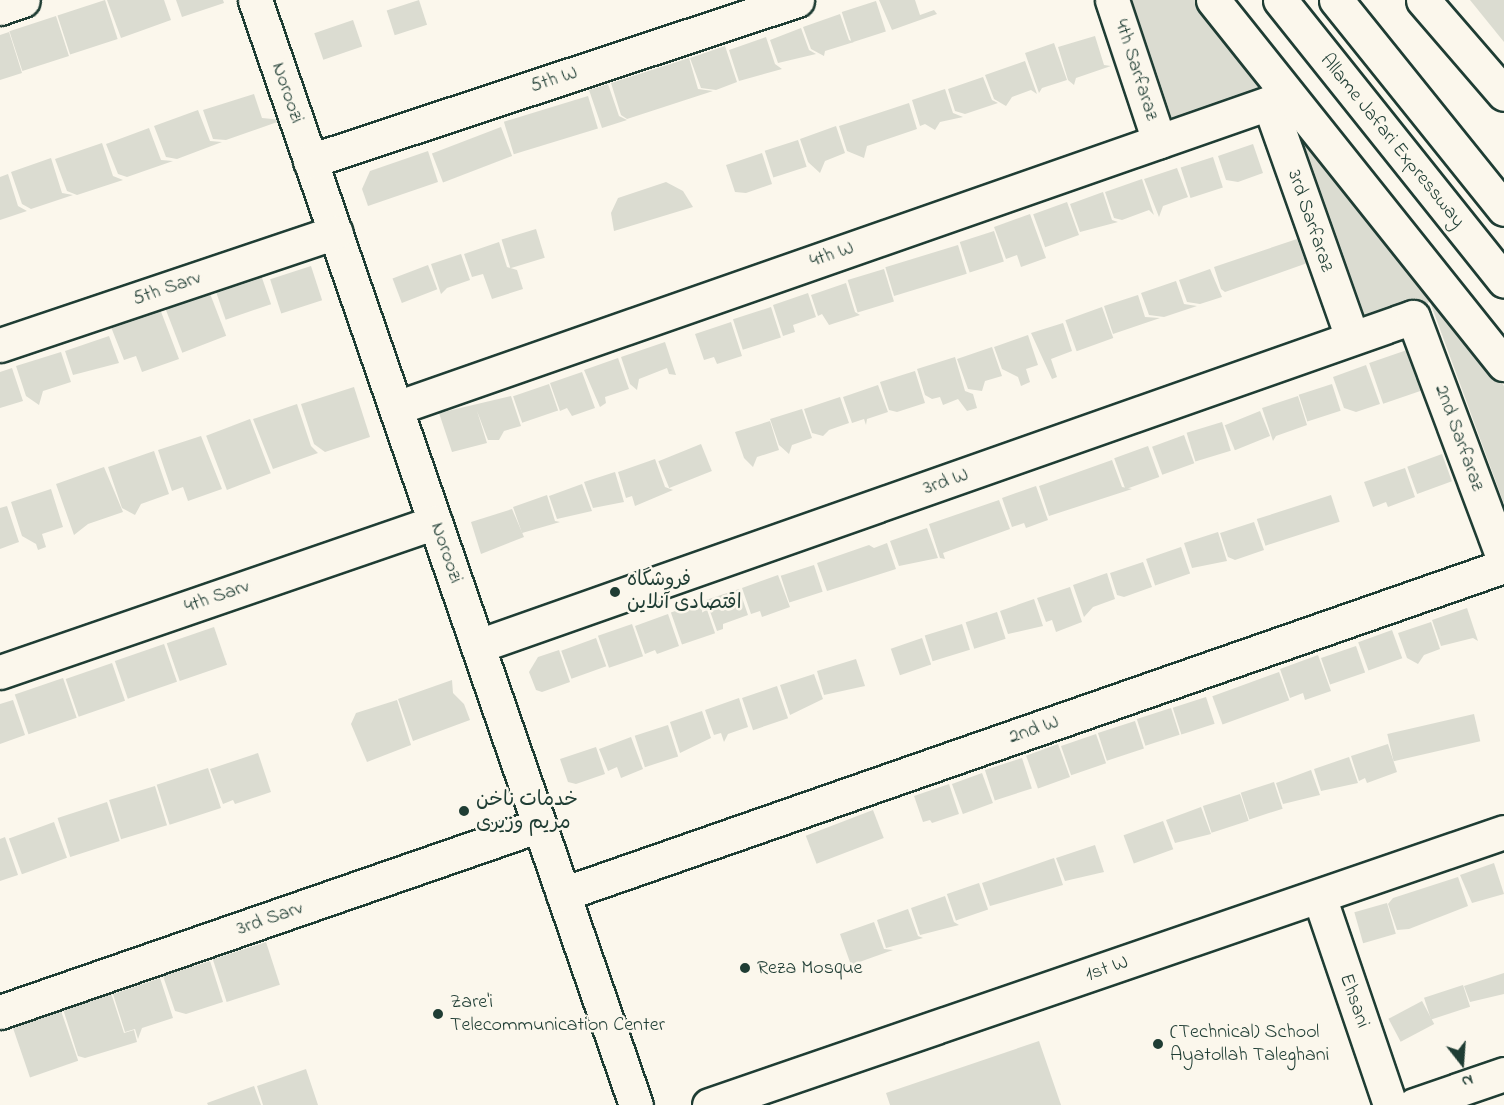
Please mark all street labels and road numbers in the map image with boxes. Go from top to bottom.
street label: 4th Sarfaraz [1108,16,1164,124]
street label: Allame Jafari Expressway [1314,49,1470,233]
street label: Noroozi [265,59,309,127]
street label: 5th W [527,61,581,99]
street label: 3rd Sarfaraz [1281,167,1339,275]
street label: 4th W [807,236,857,274]
street label: 5th Sarv [130,266,204,312]
street label: 2nd Sarfaraz [1429,382,1489,494]
street label: 3rd W [920,463,972,501]
street label: Noroozi [424,519,468,587]
street label: 4th Sarv [181,575,253,619]
street label: 2nd W [1006,710,1062,750]
street label: 3rd Sarv [234,897,306,941]
street label: 1st W [1082,951,1132,987]
street label: Ehsani [1334,971,1374,1031]

